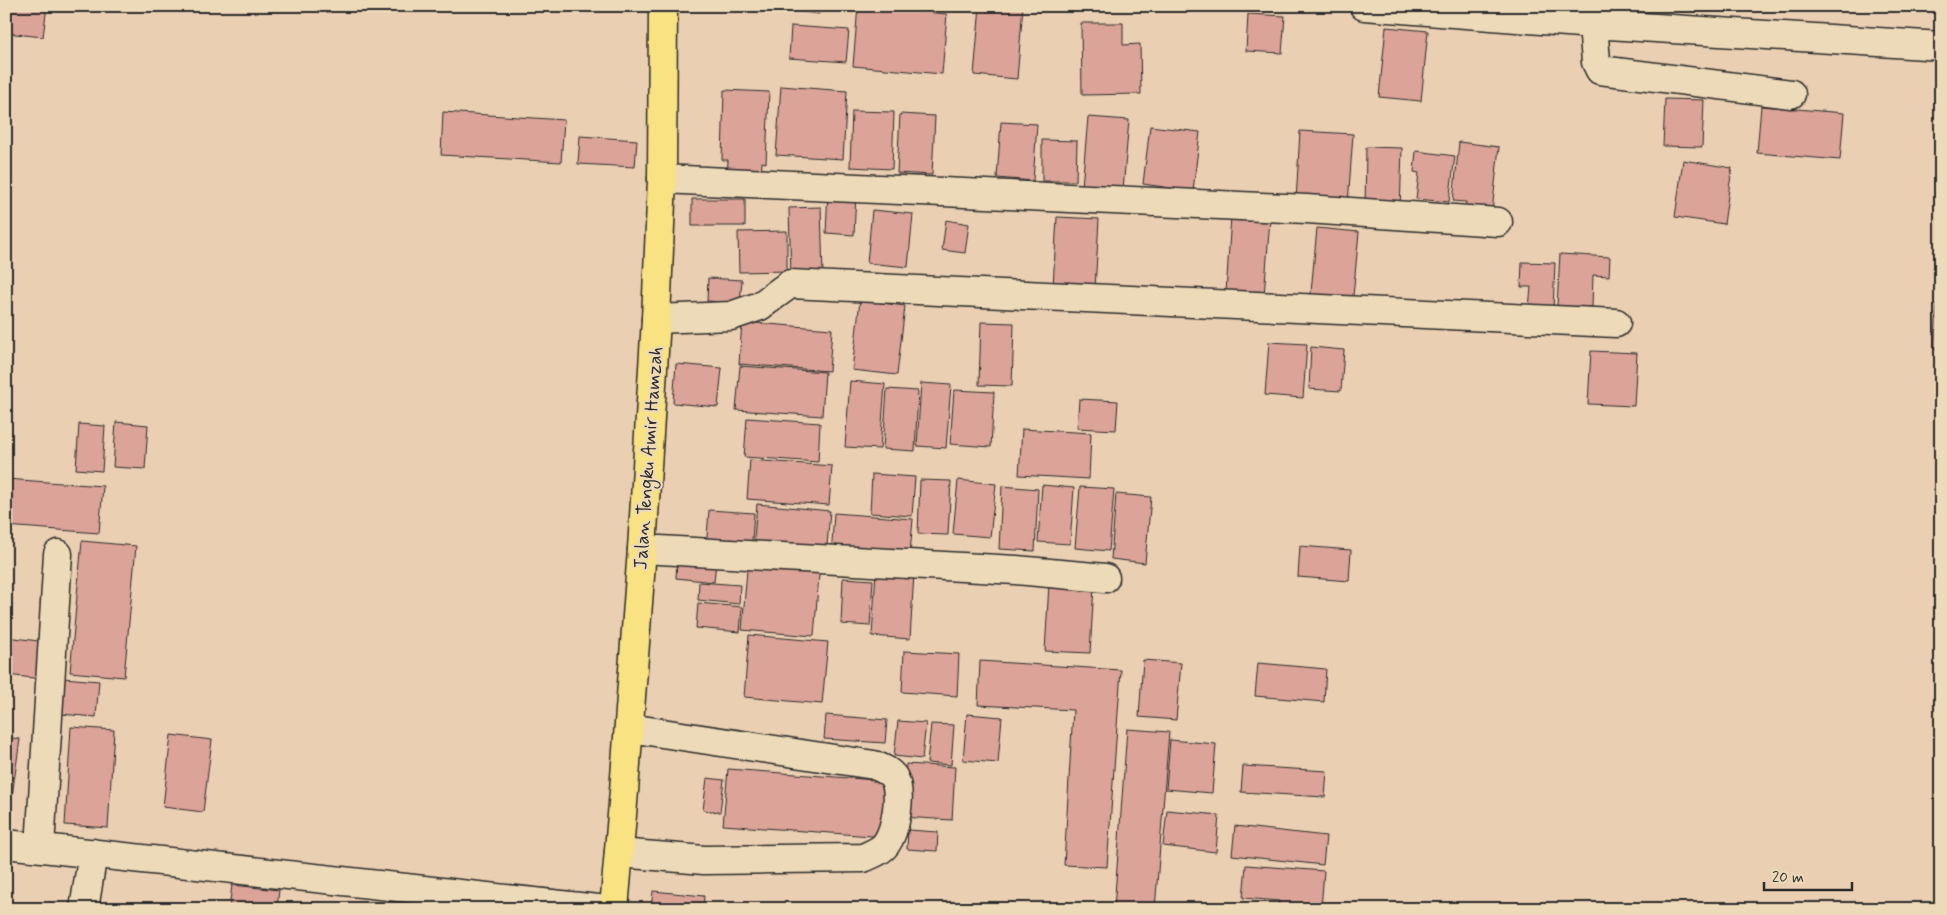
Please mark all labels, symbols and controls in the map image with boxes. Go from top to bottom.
street label: Jalan Tengku Amir Hamzah [628,346,671,571]
scale bar [1764,860,1852,892]
text: 20 m [1772,868,1804,888]

